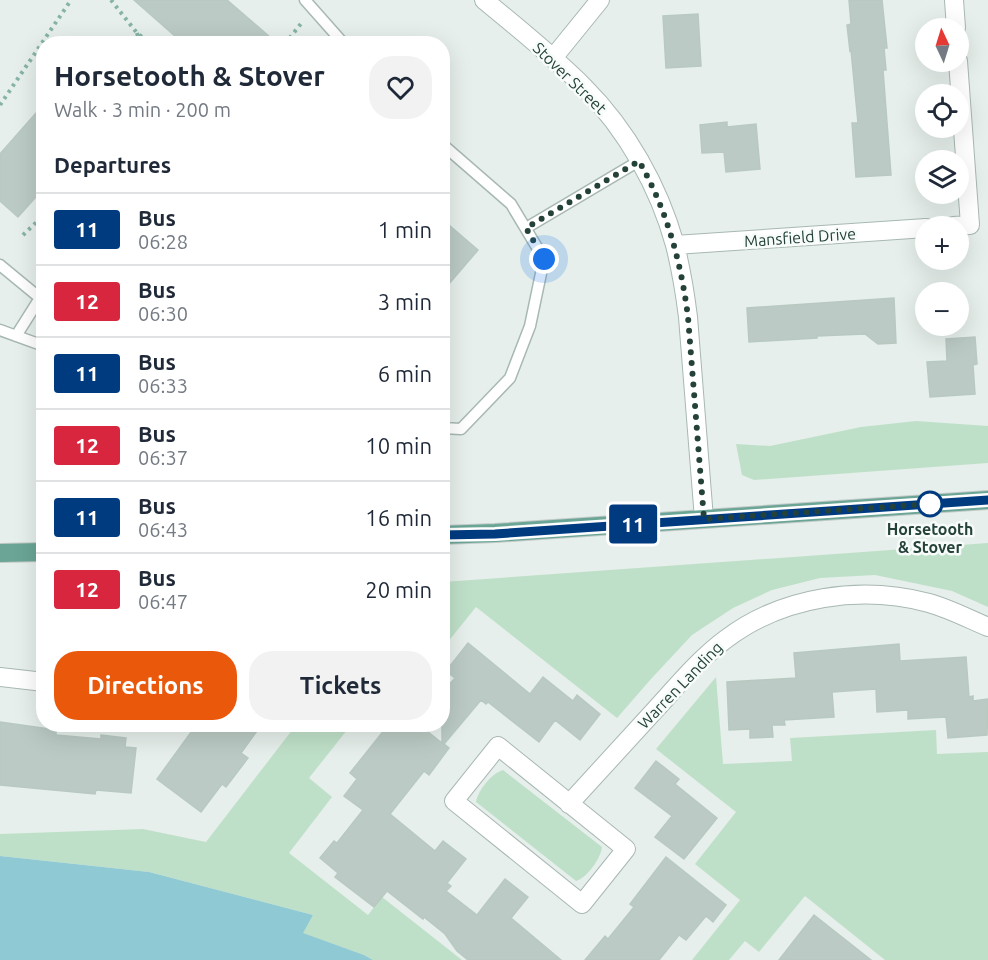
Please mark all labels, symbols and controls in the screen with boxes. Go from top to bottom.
north arrow [915,18,969,72]
map controls [915,18,969,336]
street label: Stover Street [530,39,611,118]
button: heart [369,56,432,119]
text: Horsetooth & Stover [54,60,325,91]
button: locate [915,84,969,138]
text: Walk · 3 min · 200 m [54,98,231,121]
button: layers [915,150,969,204]
text: Departures [54,152,171,177]
text: Bus [138,205,176,230]
button: + [915,216,969,270]
text: 11 [75,217,99,241]
text: 1 min [378,217,432,242]
street label: Mansfield Drive [743,224,857,250]
text: 06:28 [138,230,188,253]
your location [529,244,559,274]
text: Bus [138,277,176,302]
button: − [915,282,969,336]
text: 12 [75,289,99,313]
text: 3 min [378,289,432,314]
text: 06:30 [138,302,188,325]
text: Bus [138,349,176,374]
text: 11 [75,361,99,385]
text: 6 min [378,361,432,386]
text: 06:33 [138,374,188,397]
text: Bus [138,421,176,446]
text: 12 [75,433,99,457]
text: 10 min [365,433,432,458]
text: 06:37 [138,446,188,469]
marker: Horsetooth & Stover [917,491,943,517]
text: Bus [138,493,176,518]
line badge: 11 [606,504,660,544]
text: 11 [75,505,99,529]
text: 16 min [365,505,432,530]
text: 11 [621,512,645,536]
text: 06:43 [138,518,188,541]
place label: Horsetooth & Stover [887,520,973,556]
text: Bus [138,565,176,590]
text: 12 [75,577,99,601]
text: 20 min [365,577,432,602]
text: 06:47 [138,590,188,613]
street label: Warren Landing [634,638,726,732]
button: Directions [54,651,237,720]
button: Tickets [249,651,432,720]

